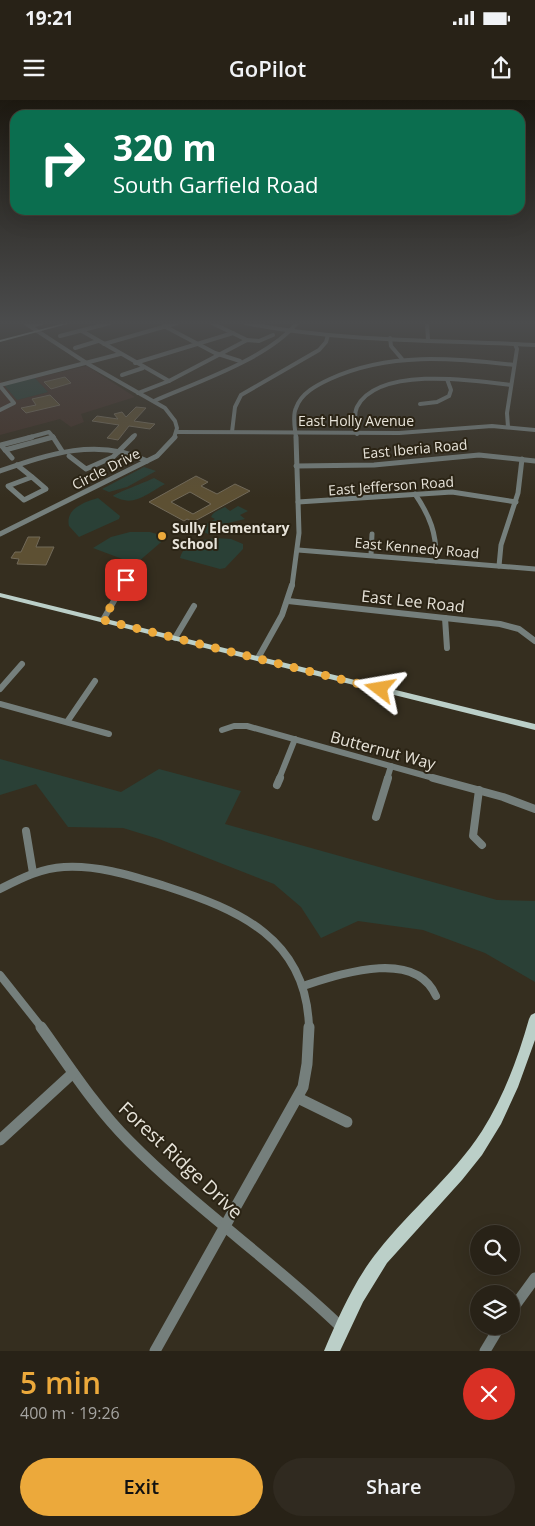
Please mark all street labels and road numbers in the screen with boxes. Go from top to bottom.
street label: East Holly Avenue [298,411,414,430]
street label: East Iberia Road [362,434,468,463]
street label: Circle Drive [68,443,143,494]
street label: East Jefferson Road [327,472,455,499]
street label: East Kennedy Road [354,533,480,562]
street label: East Lee Road [360,585,466,617]
street label: Butternut Way [328,725,439,775]
street label: Forest Ridge Drive [113,1096,249,1224]

